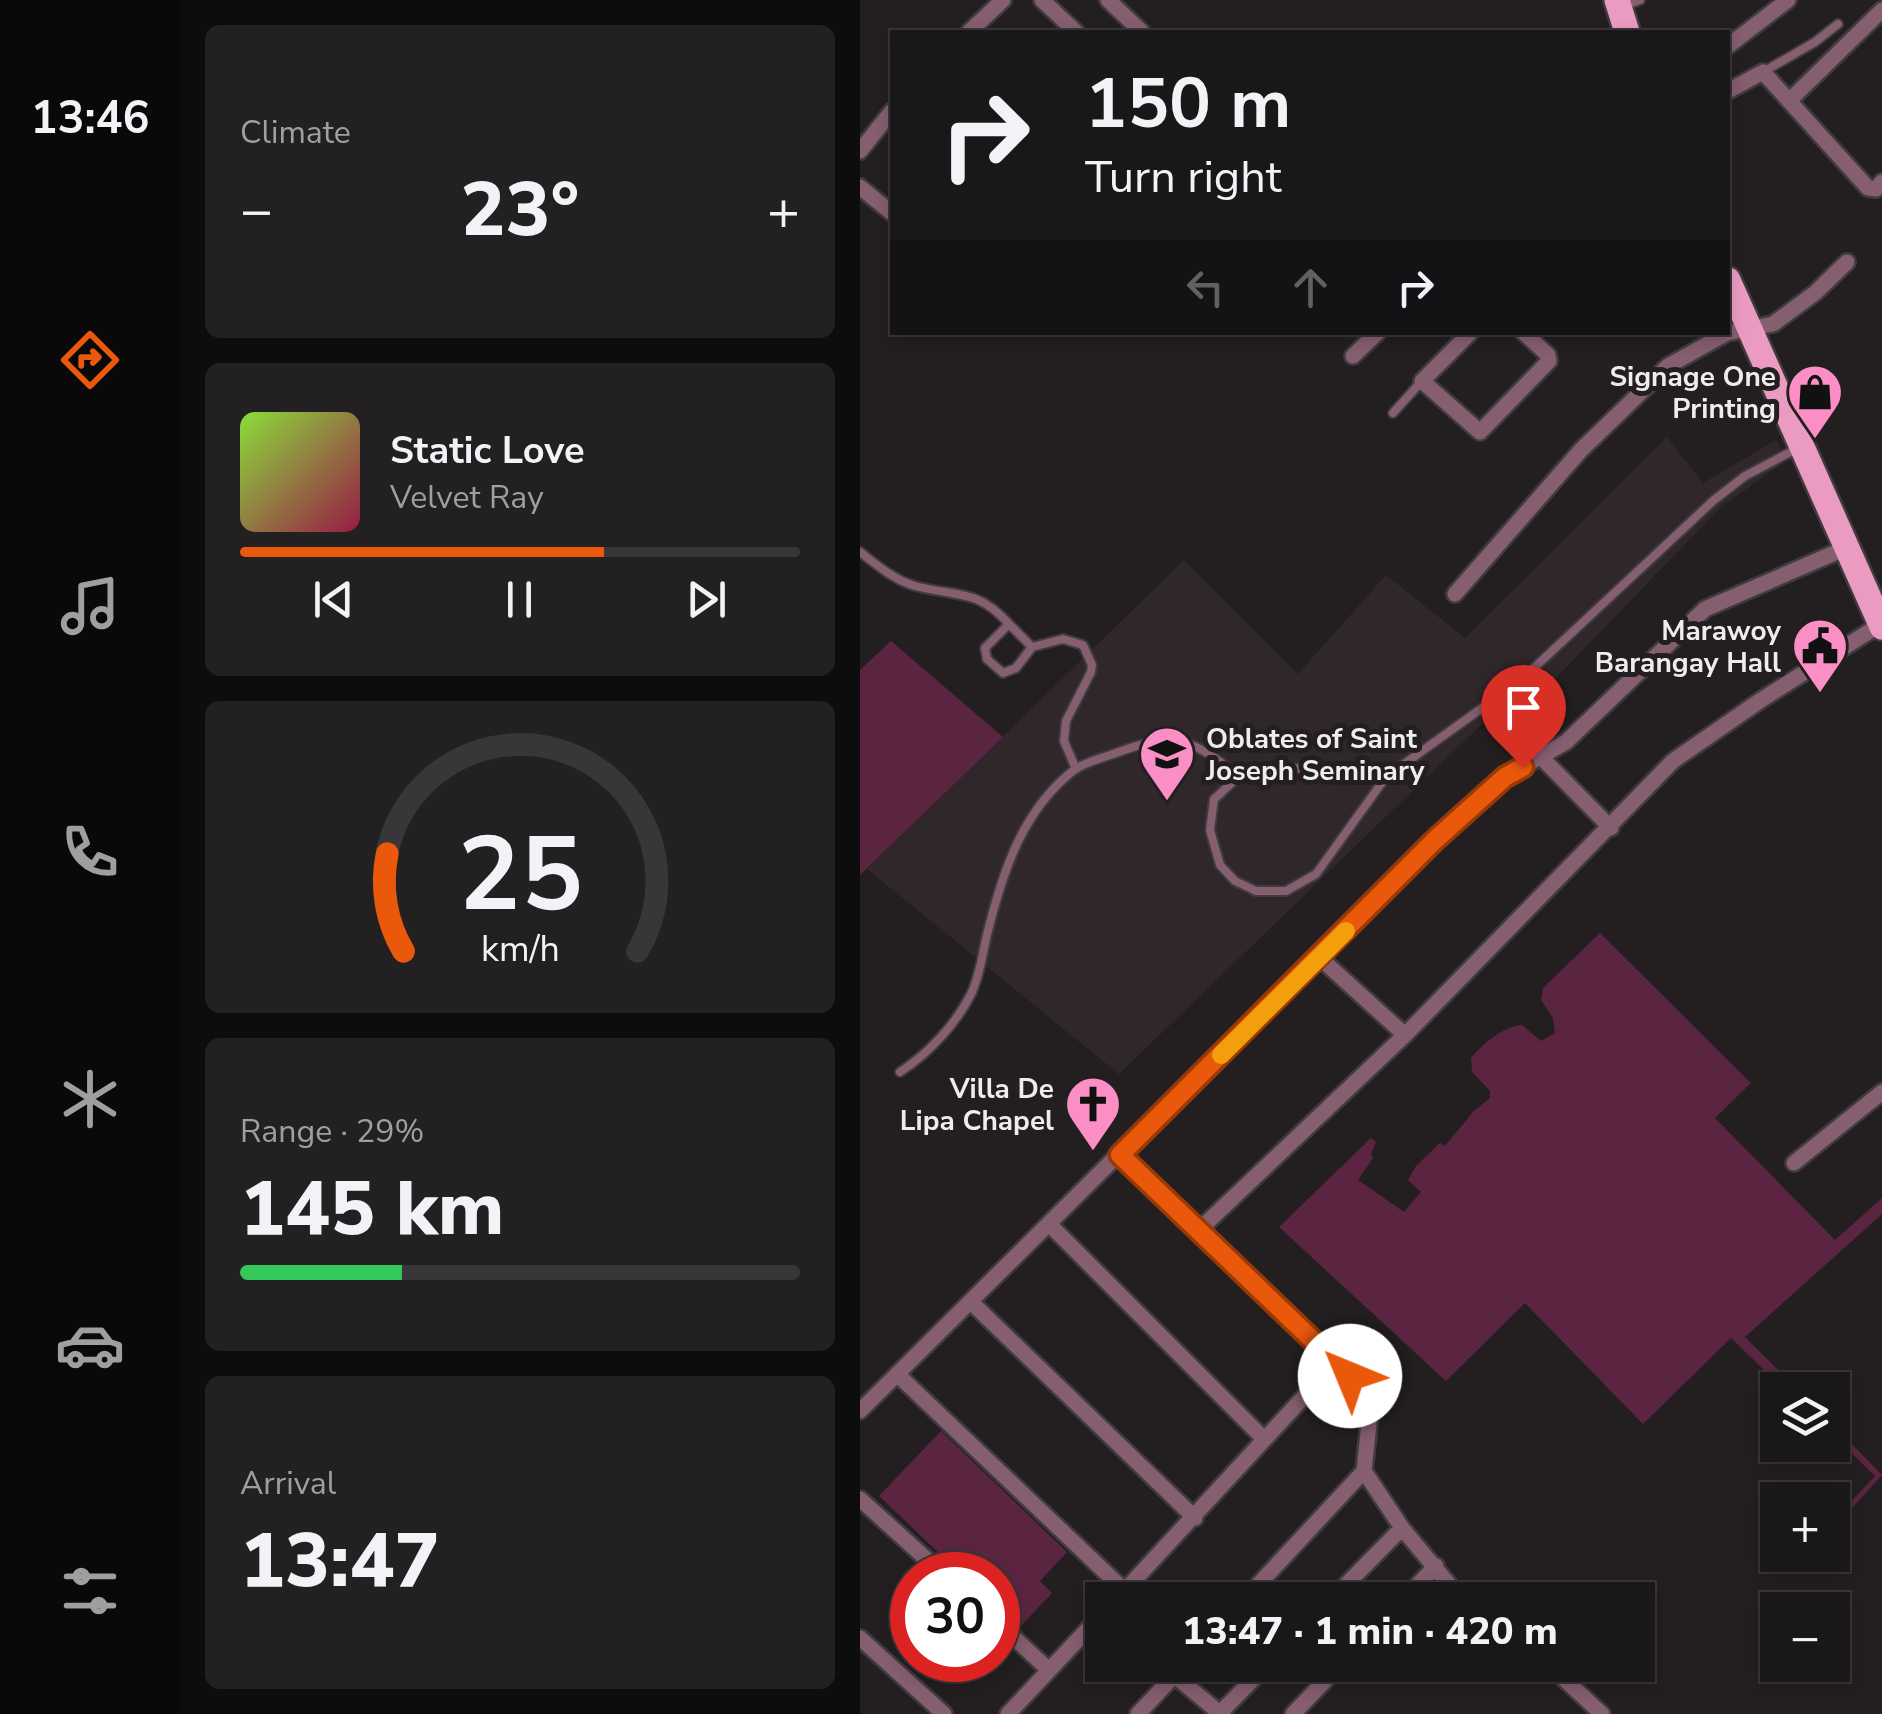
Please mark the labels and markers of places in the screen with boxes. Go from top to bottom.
place label: Signage One Printing [1609,358,1776,428]
shop icon: Signage One Printing [1785,362,1845,441]
place label: Marawoy Barangay Hall [1595,612,1781,682]
public building icon: Marawoy Barangay Hall [1790,616,1850,695]
pin [1481,665,1566,768]
place label: Oblates of Saint Joseph Seminary [1205,720,1425,790]
school or university icon: Oblates of Saint Joseph Seminary [1137,724,1197,803]
place label: Villa De Lipa Chapel [900,1070,1054,1140]
church icon: Villa De Lipa Chapel [1063,1074,1123,1153]

